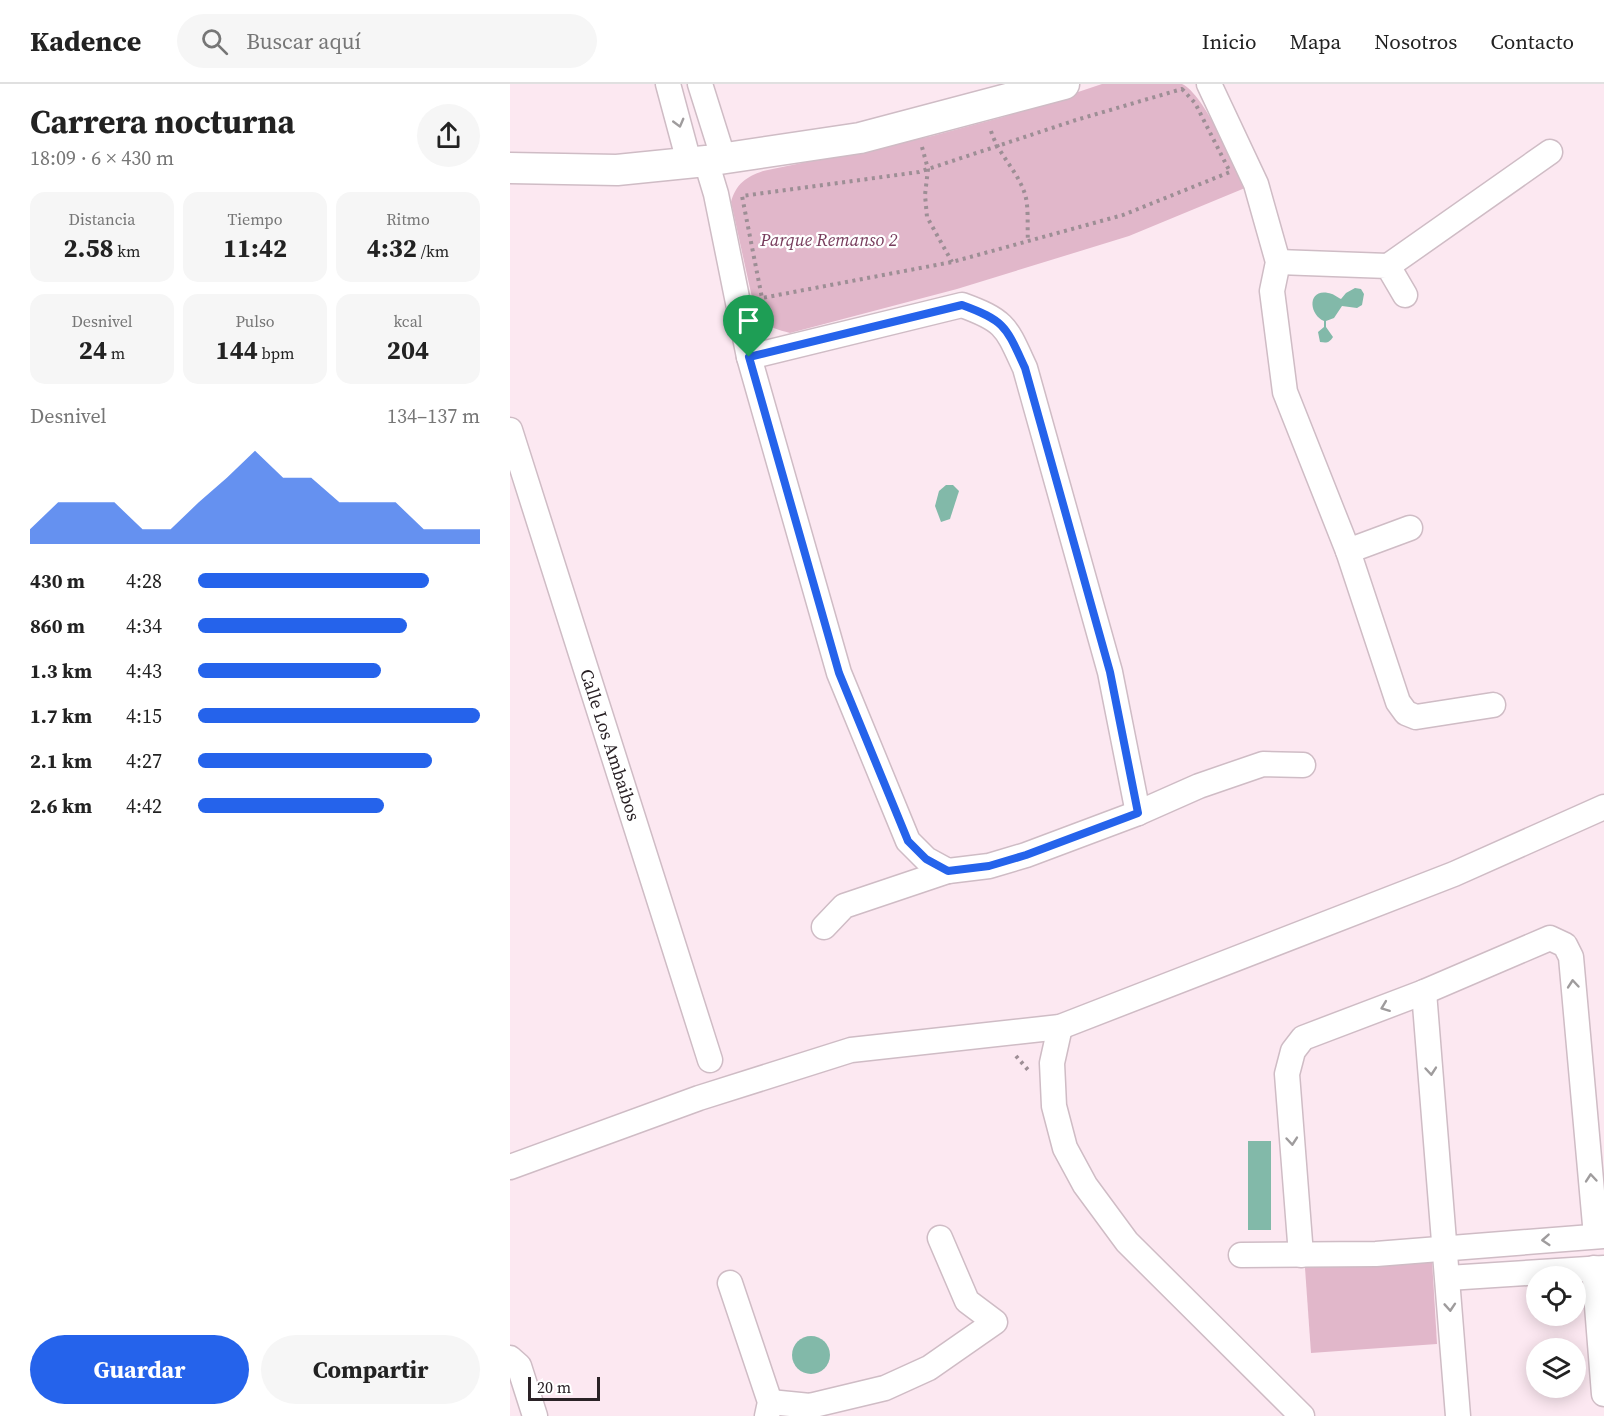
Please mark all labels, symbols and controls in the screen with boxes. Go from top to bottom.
search box [177,14,597,68]
text: Kadence [30,22,141,60]
icon: search [198,25,231,58]
text: Buscar aquí [246,26,361,56]
text: Inicio [1202,27,1256,56]
text: Mapa [1289,27,1341,56]
text: Nosotros [1374,27,1457,56]
text: Contacto [1490,27,1574,56]
text: Carrera nocturna [30,99,295,144]
button: share [417,104,480,167]
one-way arrow [672,117,684,128]
text: 18:09 · 6 × 430 m [30,144,174,172]
text: Distancia [69,208,135,230]
text: Tiempo [228,208,282,230]
text: Ritmo [386,208,430,230]
park label: Parque Remanso 2 [759,227,898,252]
text: 2.58 [64,230,114,266]
text: 11:42 [223,230,287,266]
text: 4:32 [367,230,417,266]
text: km [114,240,140,262]
text: /km [417,240,449,262]
pin [723,295,774,357]
icon: arrive [732,304,765,337]
text: Desnivel [71,310,133,332]
text: Pulso [235,310,275,332]
text: kcal [393,310,423,332]
text: 24 [79,332,107,368]
text: 144 [216,332,258,368]
text: 204 [387,332,429,368]
text: m [107,342,125,364]
text: bpm [258,342,294,364]
text: Desnivel [30,402,107,430]
text: 134–137 m [387,402,480,430]
text: 430 m [30,567,85,595]
text: 4:28 [126,567,162,595]
text: 860 m [30,612,85,640]
text: 4:34 [126,612,162,640]
text: 1.3 km [30,657,92,685]
text: 4:43 [126,657,162,685]
street label: Calle Los Ambaibos [574,666,647,824]
text: 1.7 km [30,702,92,730]
text: 4:15 [126,702,162,730]
text: 2.1 km [30,747,92,775]
text: 4:27 [126,747,162,775]
text: 2.6 km [30,792,92,820]
text: 4:42 [126,792,162,820]
one-way arrow [1567,979,1580,988]
one-way arrow [1380,1000,1391,1012]
one-way arrow [1424,1066,1437,1076]
one-way arrow [1285,1136,1298,1145]
one-way arrow [1584,1174,1597,1183]
one-way arrow [1541,1233,1550,1246]
map controls [1526,1266,1586,1398]
button: locate [1526,1266,1586,1326]
one-way arrow [1443,1303,1456,1312]
button: Guardar [30,1335,249,1404]
button: Compartir [261,1335,480,1404]
button: layers [1526,1338,1586,1398]
scale bar [528,1374,600,1402]
text: 20 m [537,1376,571,1398]

